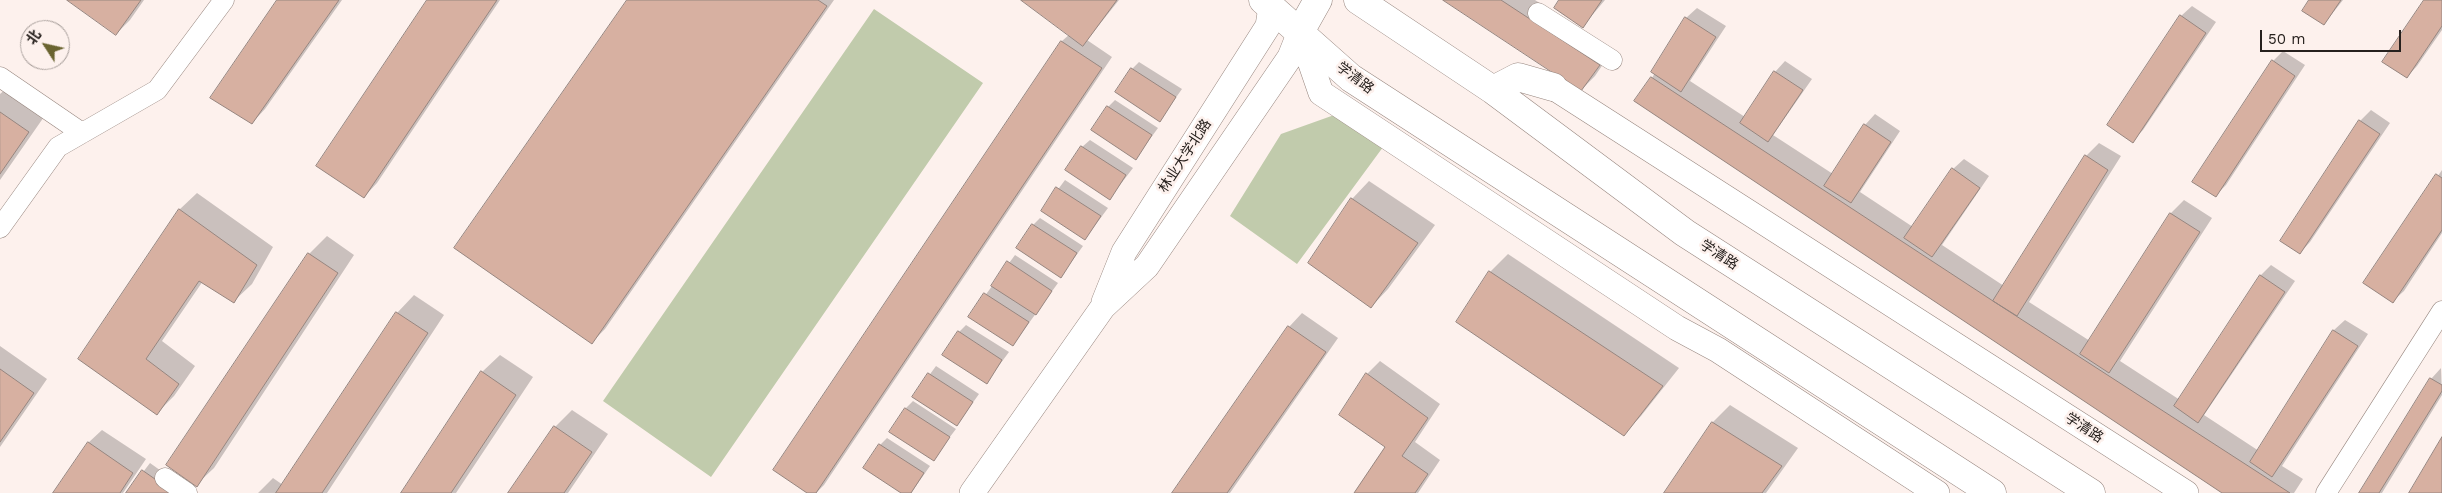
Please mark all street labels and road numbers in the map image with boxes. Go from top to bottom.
street label: 学清路 [1333,59,1377,97]
street label: 林业大学北路 [1155,116,1215,196]
street label: 学清路 [1697,237,1741,273]
street label: 学清路 [2062,410,2106,446]

